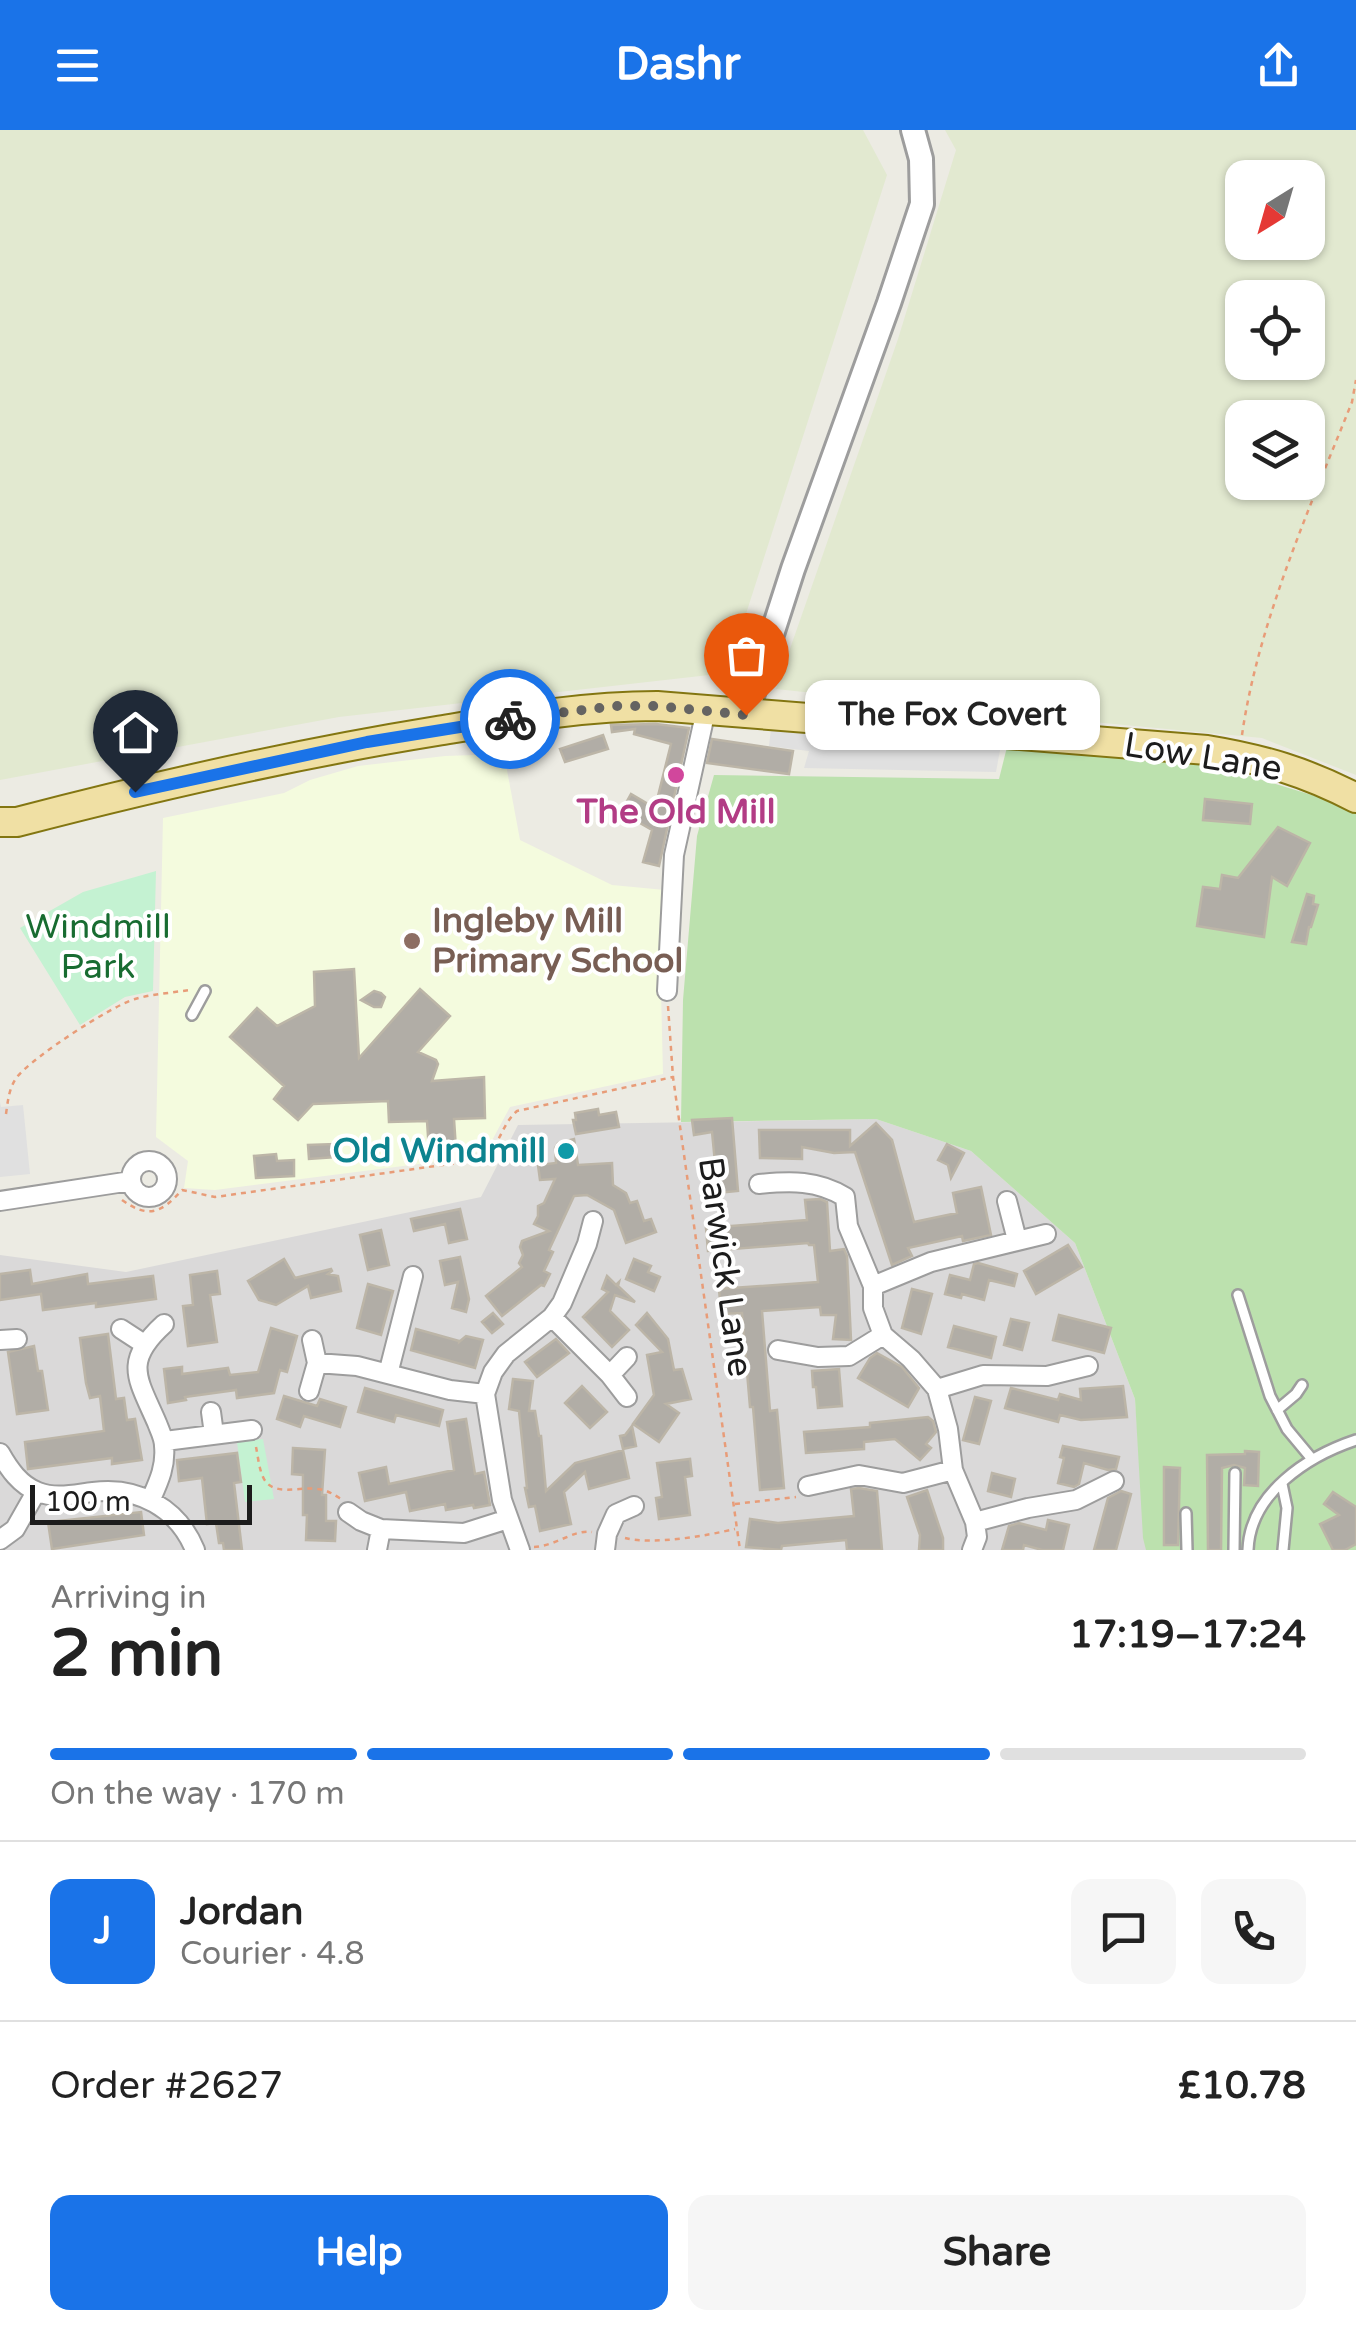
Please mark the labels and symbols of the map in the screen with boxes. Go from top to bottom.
north arrow [1225,160,1325,260]
pin [704,613,789,716]
courier [460,669,560,769]
callout: The Fox Covert [806,680,1101,750]
pin [93,690,178,793]
street label: Low Lane [1121,724,1285,790]
marker: The Old Mill [665,764,687,786]
place label: The Old Mill [576,791,775,833]
place label: Ingleby Mill Primary School [432,900,683,982]
park label: Windmill Park [25,906,171,988]
marker: Ingleby Mill Primary School [401,930,423,952]
place label: Old Windmill [333,1130,546,1172]
marker: Old Windmill [555,1140,577,1162]
street label: Barwick Lane [689,1154,761,1380]
scale bar [30,1480,252,1524]

